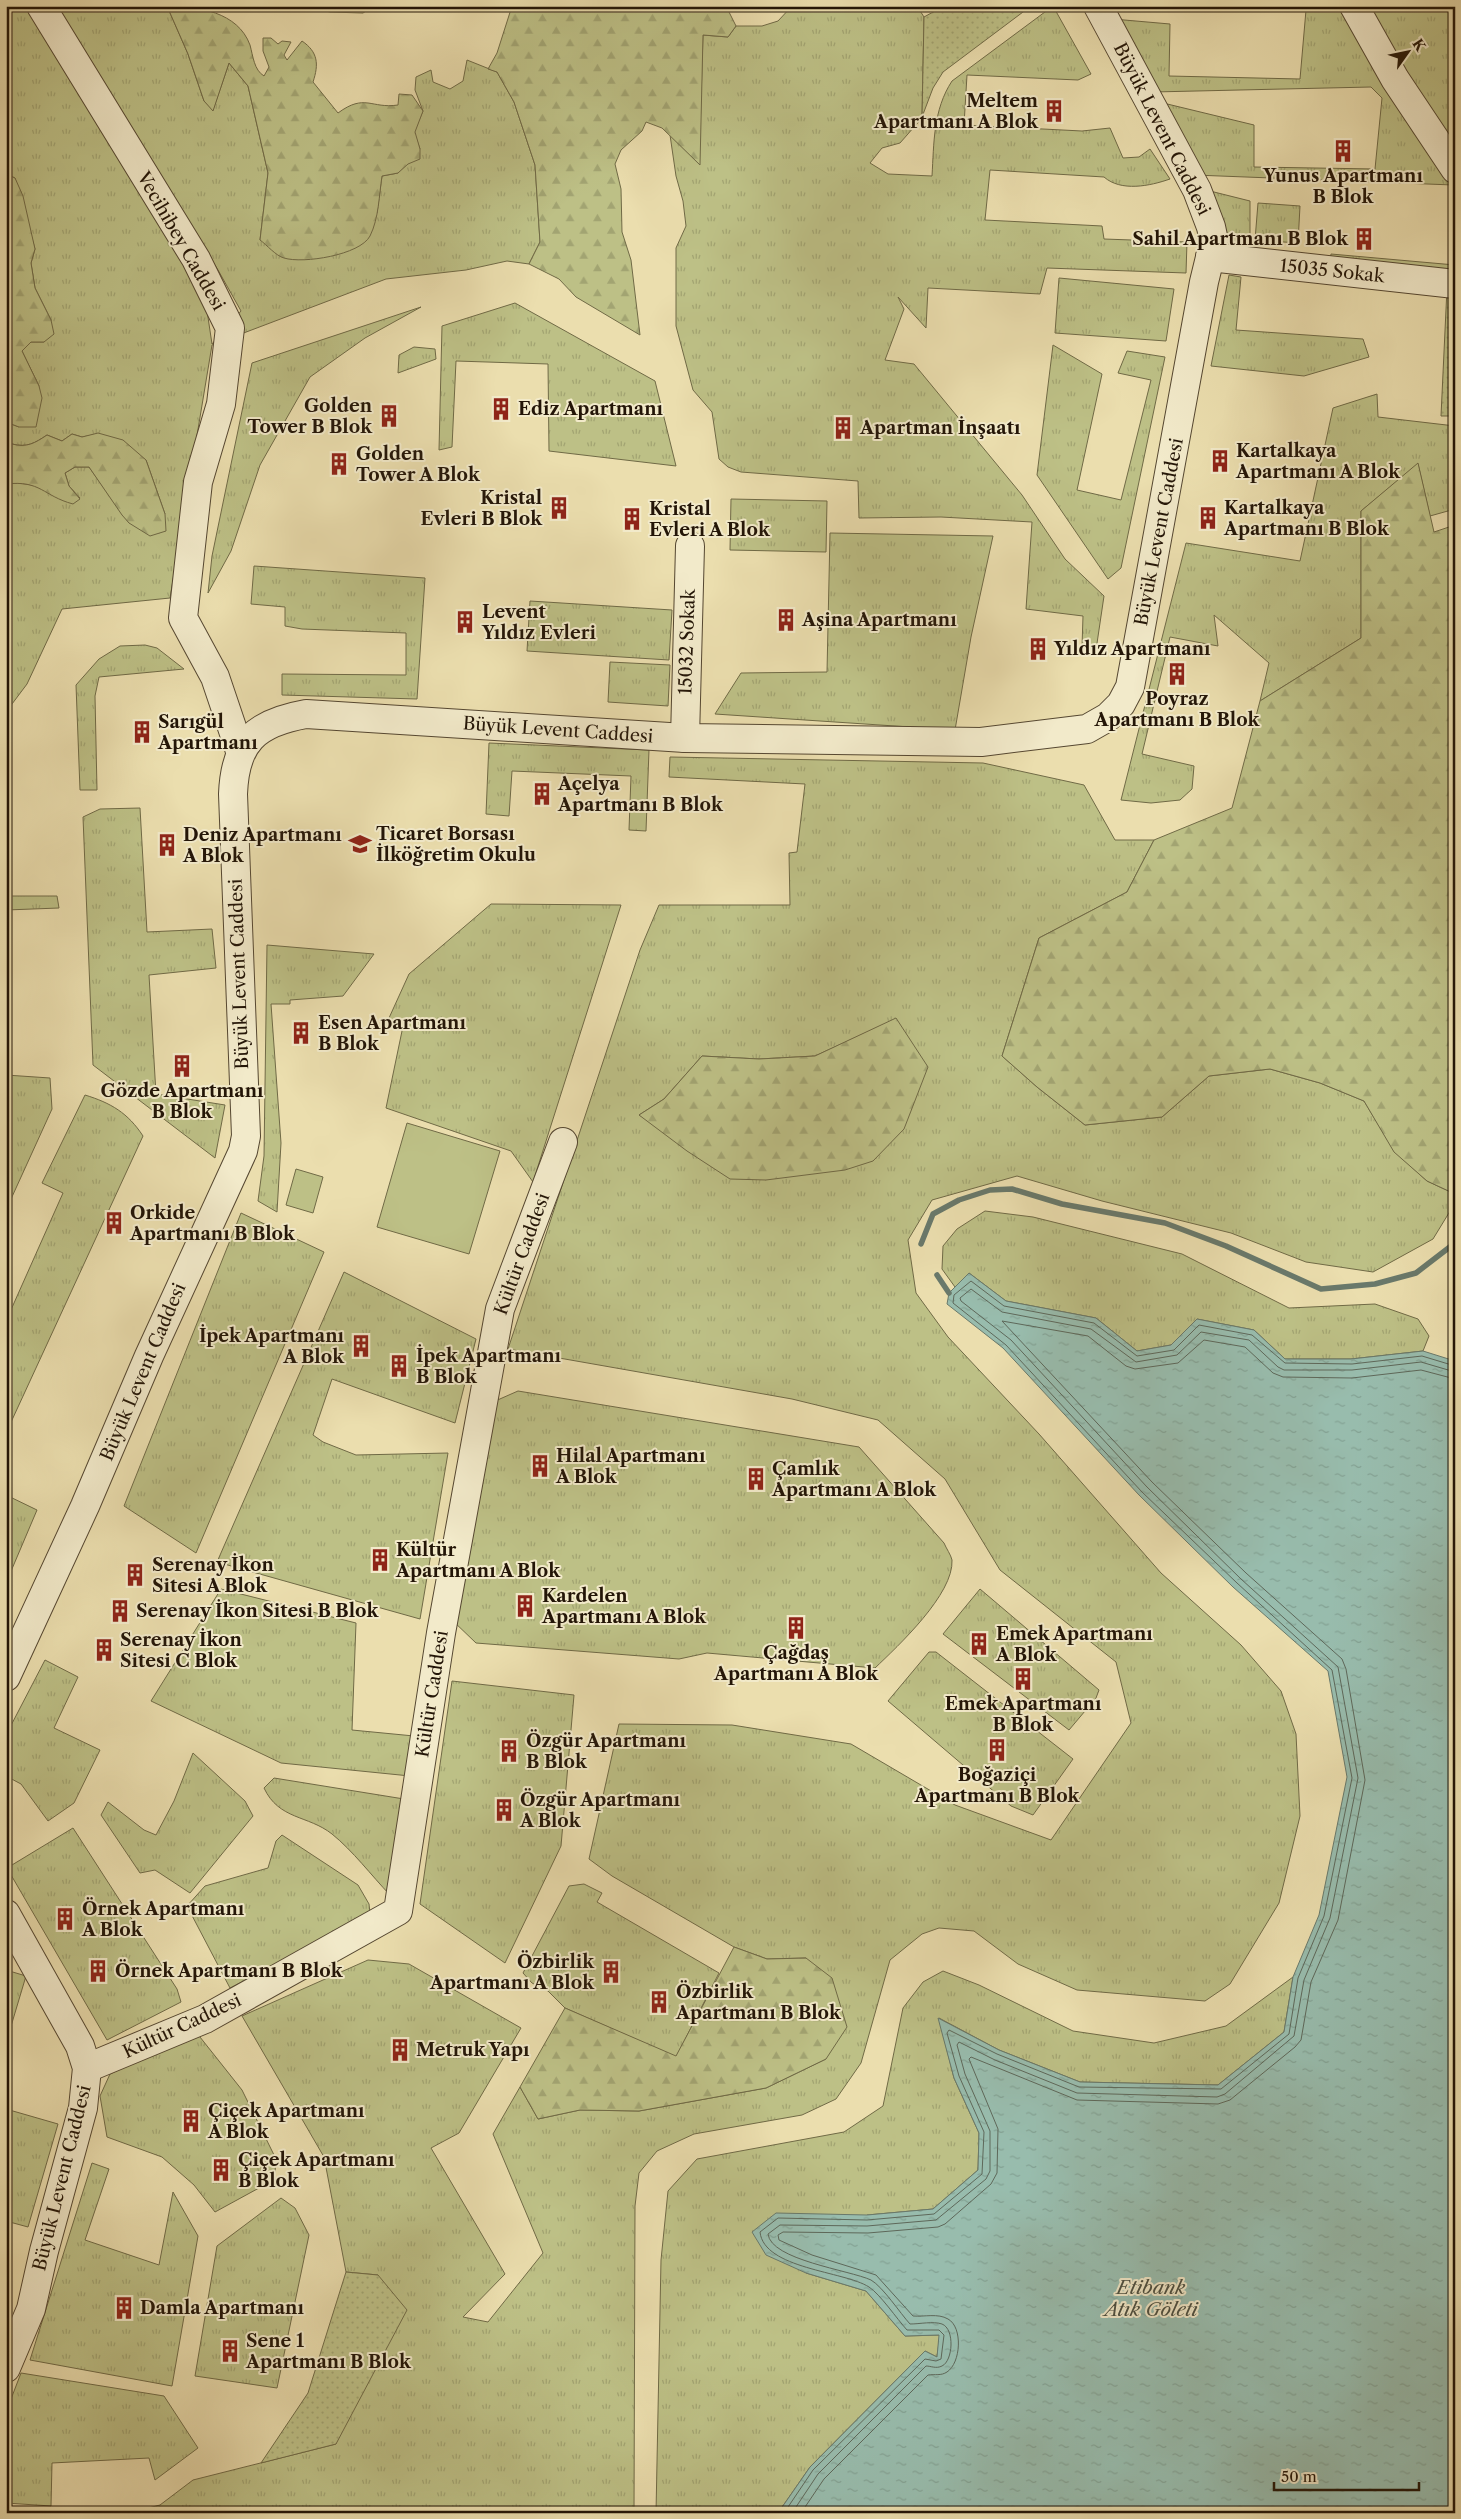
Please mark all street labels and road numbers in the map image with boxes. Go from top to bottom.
street label: Büyük Levent Caddesi [1109,39,1215,219]
street label: Vecihibey Caddesi [132,167,230,315]
street label: 15035 Sokak [1279,255,1387,288]
street label: Büyük Levent Caddesi [1130,436,1188,628]
street label: 15032 Sokak [674,587,700,695]
street label: Büyük Levent Caddesi [462,712,654,748]
street label: Büyük Levent Caddesi [225,878,253,1070]
street label: Kültür Caddesi [490,1190,554,1318]
street label: Büyük Levent Caddesi [96,1279,191,1464]
street label: Kültür Caddesi [411,1629,453,1759]
street label: Kültür Caddesi [119,1989,245,2063]
street label: Büyük Levent Caddesi [28,2082,96,2273]

